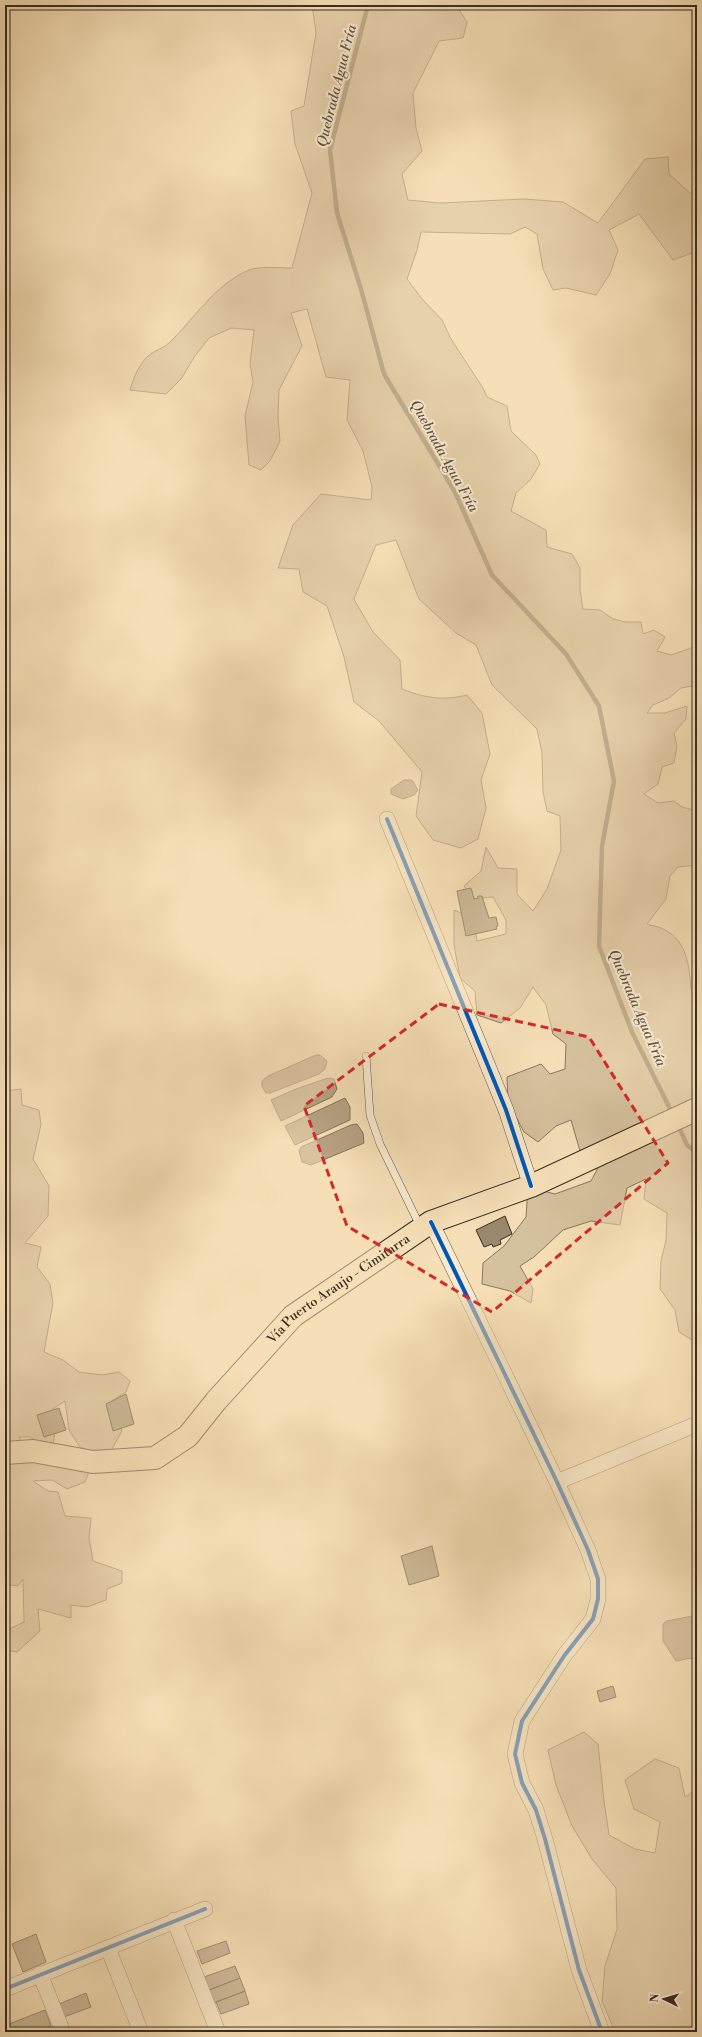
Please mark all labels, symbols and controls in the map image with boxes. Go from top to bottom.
water label: Quebrada Agua Fría [313,23,361,149]
water label: Quebrada Agua Fría [406,397,482,515]
water label: Quebrada Agua Fría [604,947,670,1069]
street label: Vía Puerto Araujo - Cimitarra [263,1230,413,1348]
north arrow [644,1979,684,2019]
text: N [648,1993,662,2003]

